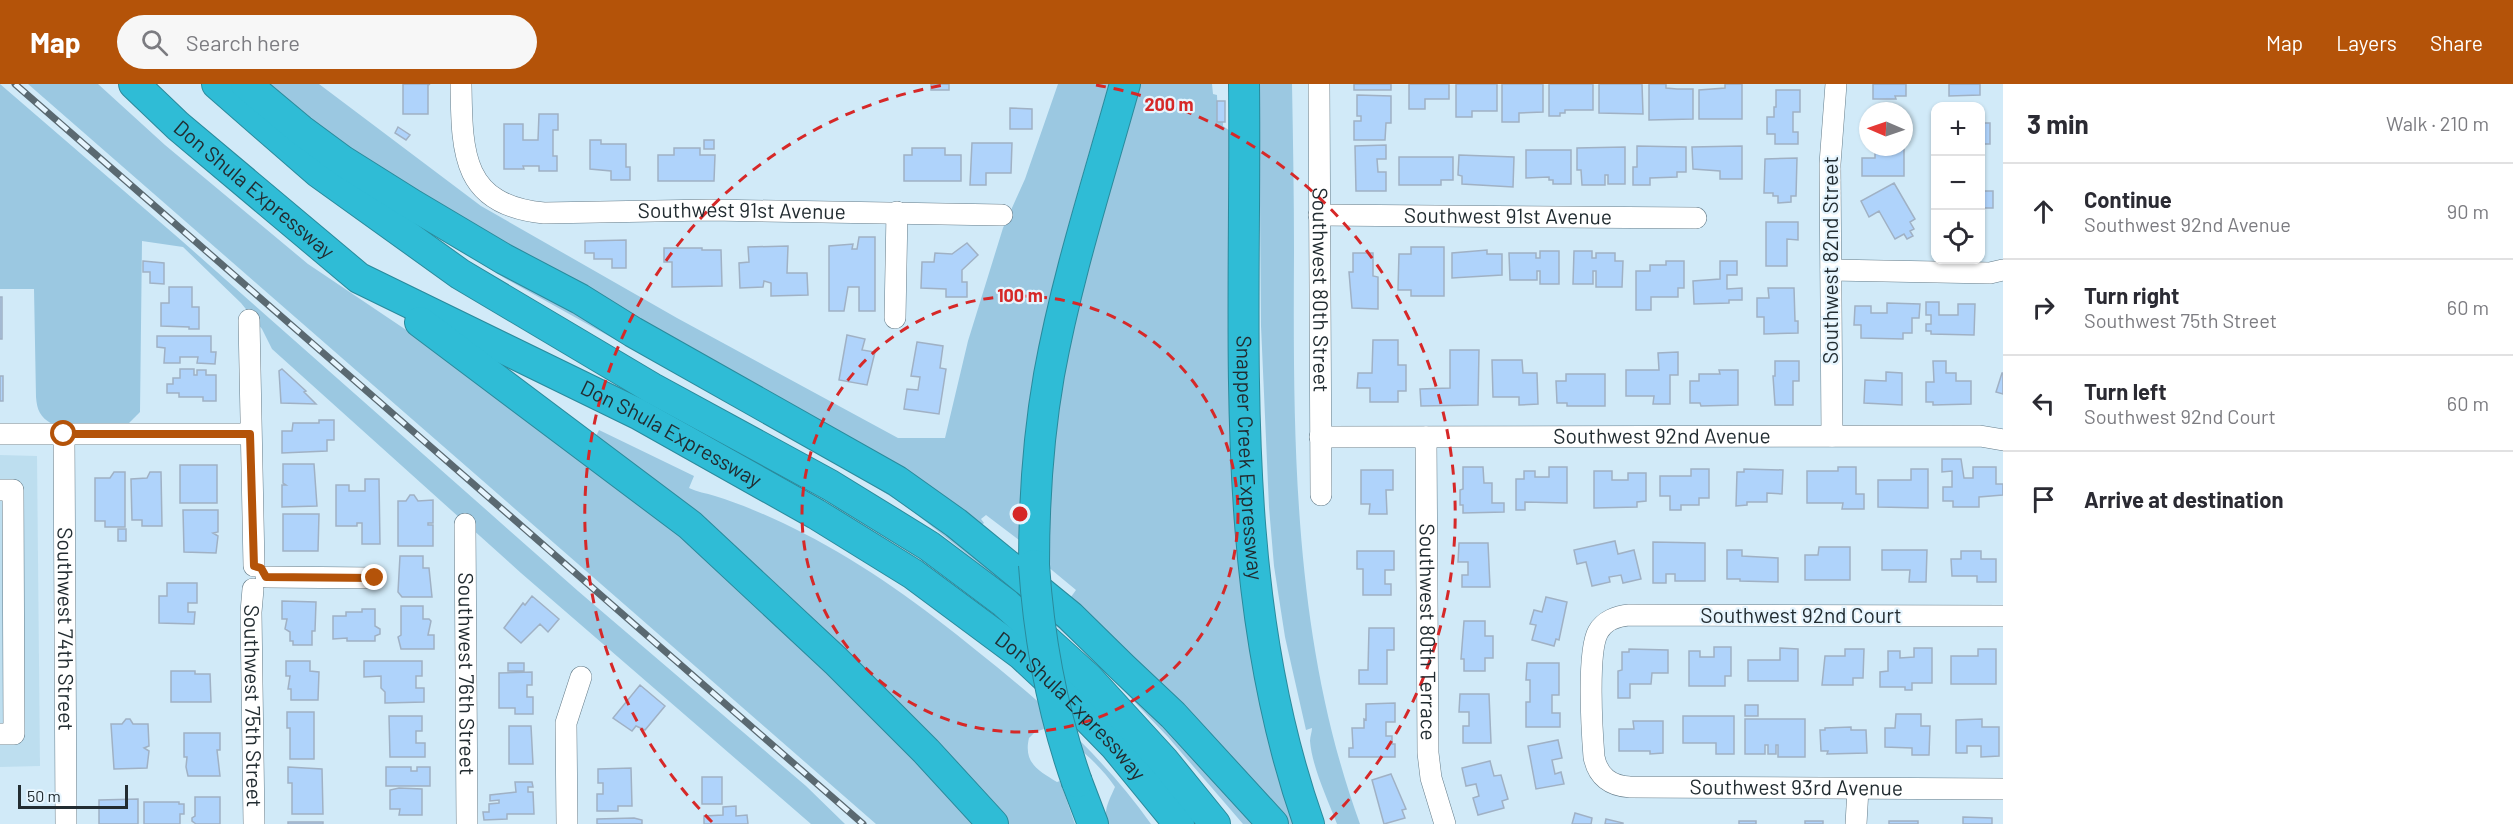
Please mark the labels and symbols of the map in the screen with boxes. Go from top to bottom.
text: 200 m [1144,93,1194,115]
north arrow [1859,102,1913,156]
street label: Don Shula Expressway [170,114,341,263]
street label: Southwest 82nd Street [1817,156,1842,364]
street label: Southwest 80th Street [1309,187,1335,393]
street label: Southwest 91st Avenue [637,196,846,223]
street label: Southwest 91st Avenue [1404,202,1612,228]
text: 100 m [997,284,1043,306]
street label: Snapper Creek Expressway [1233,335,1269,582]
street label: Don Shula Expressway [577,374,767,492]
route start [50,420,76,446]
street label: Southwest 92nd Avenue [1553,422,1771,448]
centre of rings [1010,504,1030,524]
street label: Southwest 80th Terrace [1416,523,1442,741]
street label: Southwest 74th Street [53,527,80,731]
route end [361,564,387,590]
street label: Southwest 76th Street [454,572,481,776]
street label: Southwest 92nd Court [1700,602,1902,627]
street label: Southwest 75th Street [240,604,268,807]
street label: Don Shula Expressway [991,626,1152,785]
street label: Southwest 93rd Avenue [1690,773,1903,799]
scale bar [18,782,128,810]

